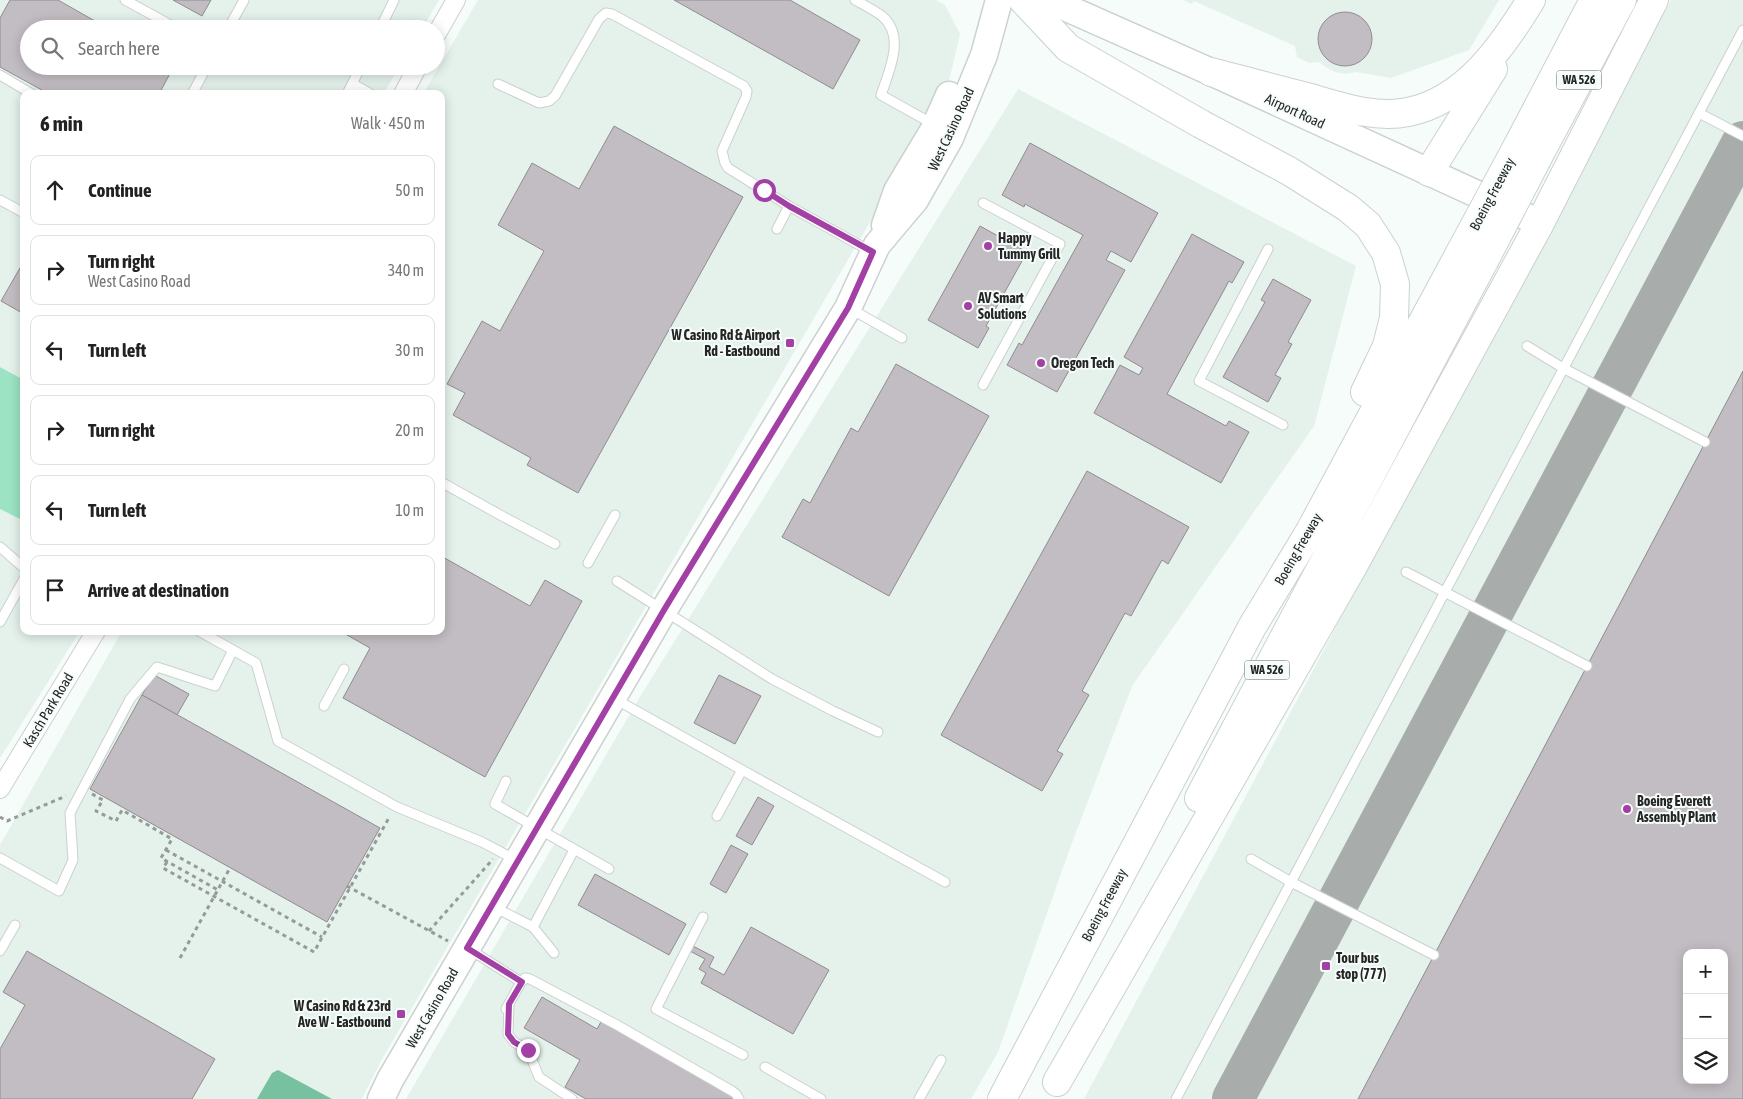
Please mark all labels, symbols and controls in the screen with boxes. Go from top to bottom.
search box [20,20,445,75]
icon: search [38,34,66,62]
text: Search here [78,37,160,59]
road number: WA 526 [1556,70,1602,90]
street label: West Casino Road [925,85,977,173]
street label: Airport Road [1263,90,1327,132]
text: 6 min [40,111,83,135]
text: Walk · 450 m [351,114,425,132]
street label: Boeing Freeway [1466,155,1518,233]
icon: ahead [41,176,69,204]
text: Continue [88,179,152,201]
route start [753,179,776,202]
text: 50 m [395,181,424,199]
place label: Happy Tummy Grill [998,230,1061,262]
marker: Happy Tummy Grill [982,240,994,252]
text: Turn right [88,250,155,272]
icon: right [41,256,69,284]
text: 340 m [388,261,424,279]
text: West Casino Road [88,272,191,290]
place label: AV Smart Solutions [977,290,1027,322]
marker: AV Smart Solutions [962,300,974,312]
place label: W Casino Rd & Airport Rd - Eastbound [670,327,780,359]
icon: left [41,336,69,364]
marker: W Casino Rd & Airport Rd - Eastbound [784,337,796,349]
text: Turn left [88,339,146,361]
text: 30 m [395,341,424,359]
place label: Oregon Tech [1051,355,1114,371]
marker: Oregon Tech [1035,357,1047,369]
icon: right [41,416,69,444]
text: Turn right [88,419,155,441]
text: 20 m [395,421,424,439]
icon: left [41,496,69,524]
text: Turn left [88,499,146,521]
text: 10 m [395,501,424,519]
street label: Boeing Freeway [1271,510,1325,588]
icon: arrive [41,576,69,604]
text: Arrive at destination [88,579,229,601]
road number: WA 526 [1244,660,1290,680]
street label: Kasch Park Road [20,670,76,750]
place label: Boeing Everett Assembly Plant [1636,793,1716,825]
marker: Boeing Everett Assembly Plant [1621,803,1633,815]
street label: Boeing Freeway [1078,866,1130,944]
map controls [1683,949,1728,1084]
button: + [1683,949,1728,994]
place label: Tour bus stop (777) [1336,950,1386,982]
marker: Tour bus stop (777) [1320,960,1332,972]
street label: West Casino Road [403,965,461,1051]
button: − [1683,994,1728,1039]
place label: W Casino Rd & 23rd Ave W - Eastbound [293,998,391,1030]
marker: W Casino Rd & 23rd Ave W - Eastbound [395,1008,407,1020]
route end [517,1039,540,1062]
button: layers [1683,1039,1728,1084]

